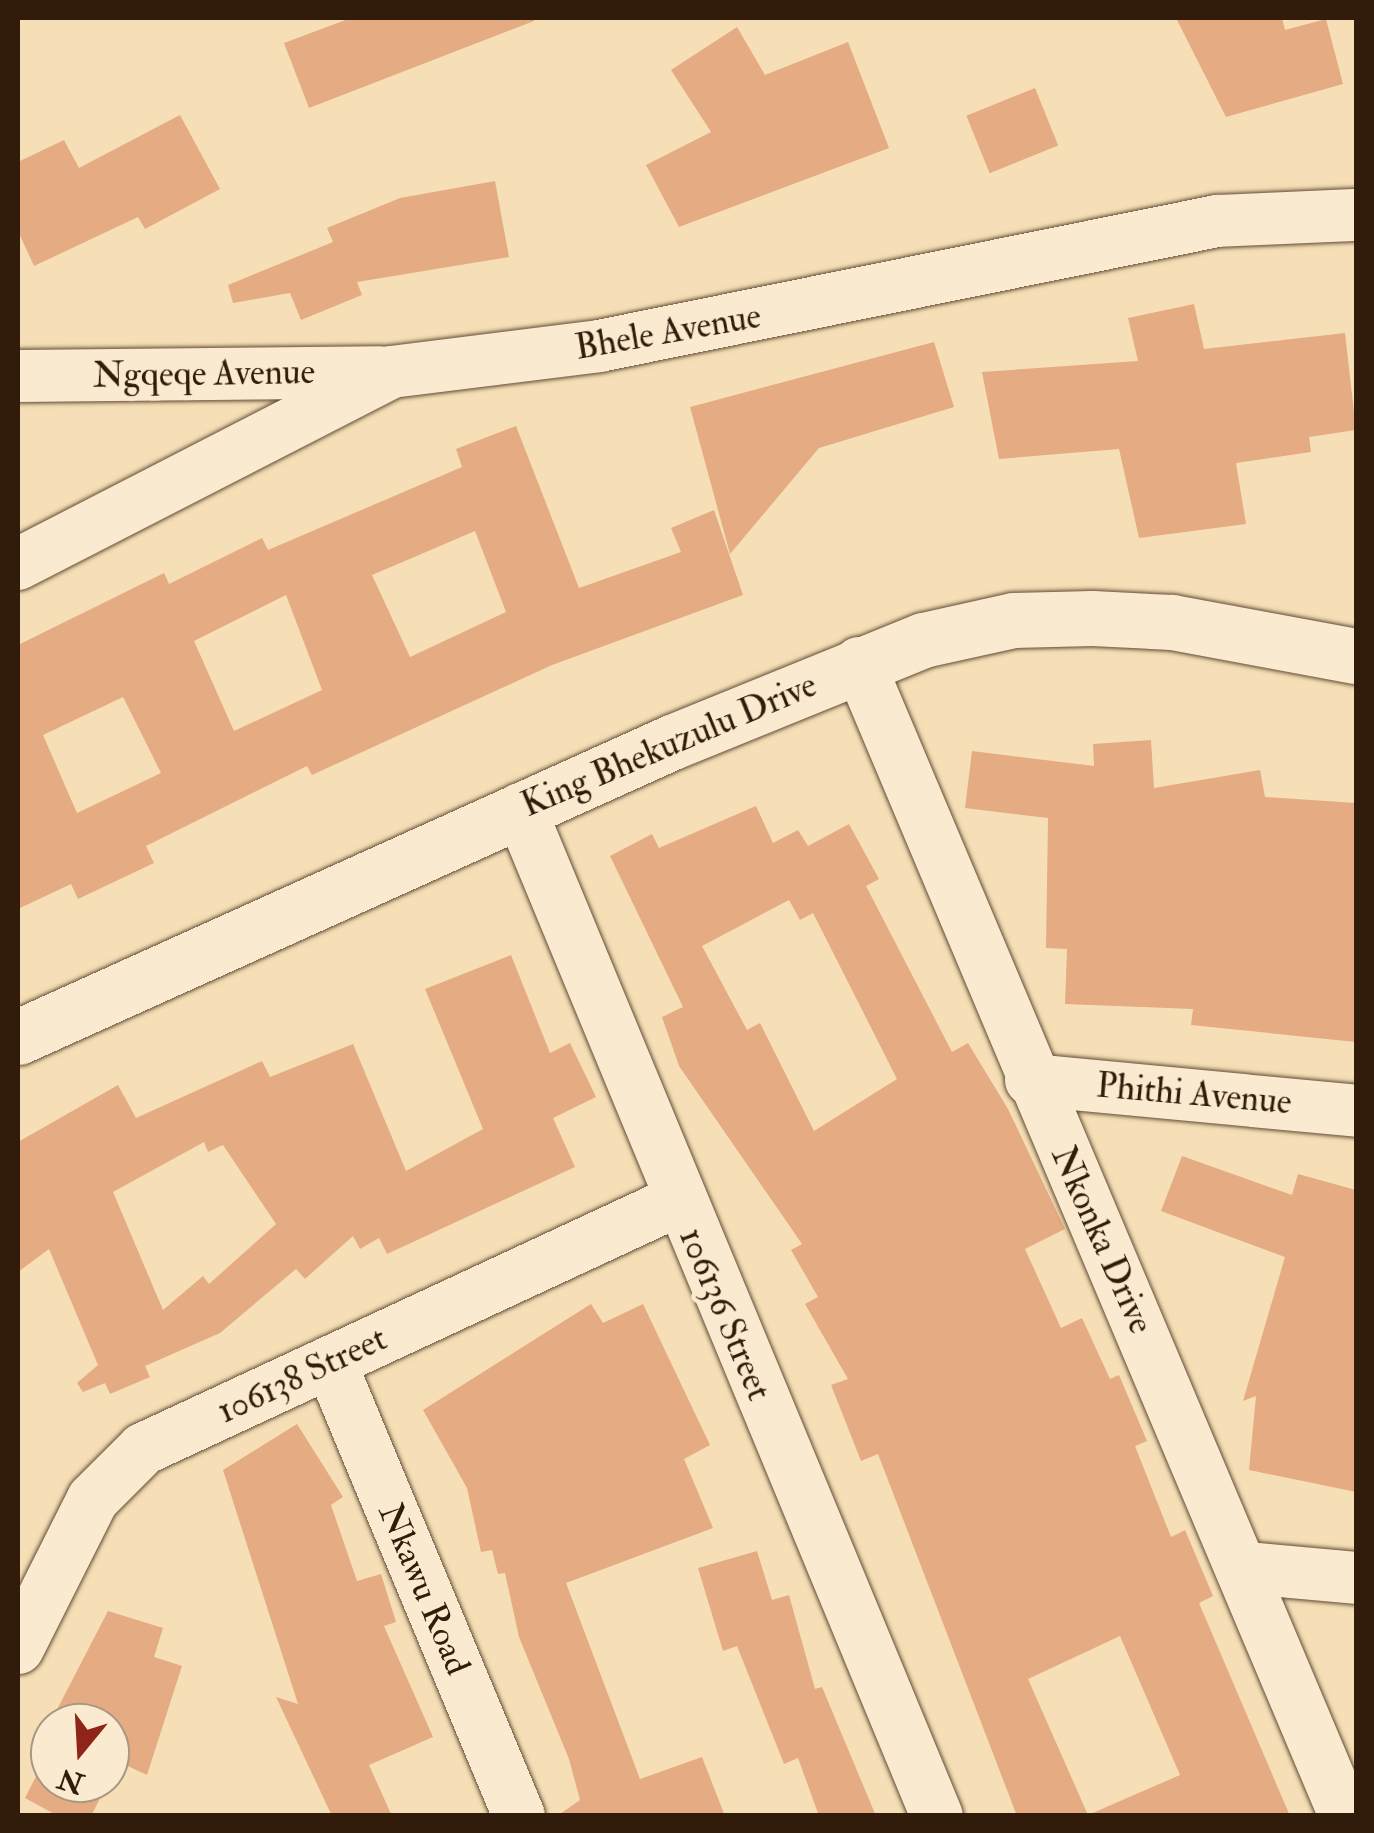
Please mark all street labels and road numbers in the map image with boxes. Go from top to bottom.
street label: Bhele Avenue [572,295,764,369]
street label: Ngqeqe Avenue [93,351,315,397]
street label: King Bhekuzulu Drive [515,664,823,826]
street label: Phithi Avenue [1095,1065,1293,1123]
street label: Nkonka Drive [1042,1140,1162,1340]
street label: 106136 Street [670,1222,780,1406]
street label: 106138 Street [211,1318,393,1432]
street label: Nkawu Road [369,1497,479,1681]

